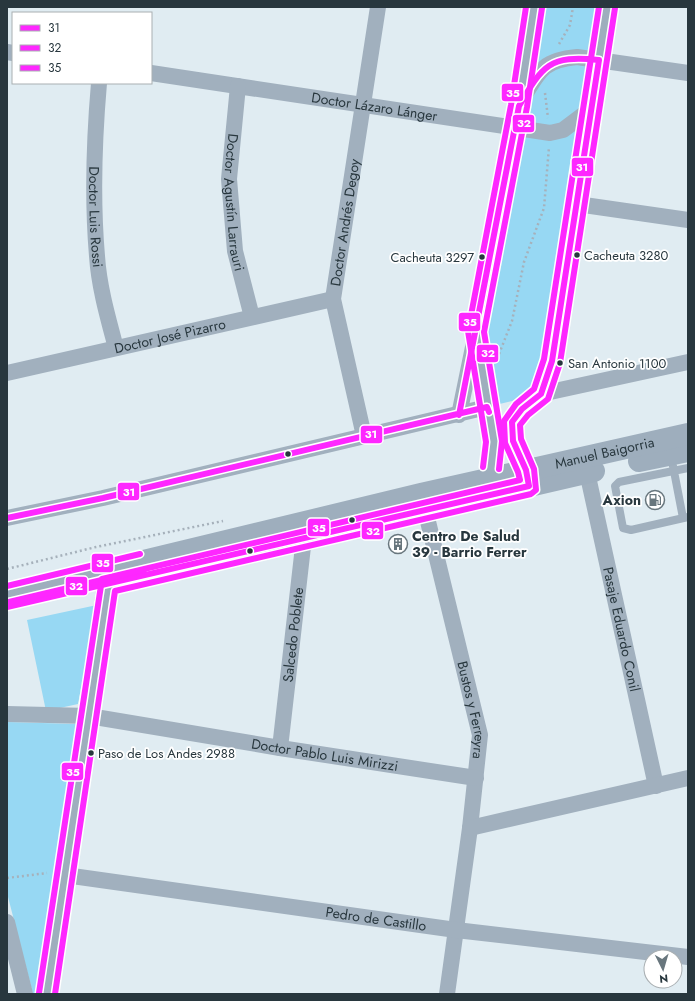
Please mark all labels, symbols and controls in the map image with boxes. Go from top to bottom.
legend [12,12,152,84]
text: 31 [48,19,60,37]
text: 32 [48,39,62,57]
text: 35 [48,59,62,77]
line badge: 35 [501,83,524,102]
text: 35 [506,85,520,101]
street label: Doctor Lázaro Lánger [310,87,439,126]
line badge: 32 [512,114,535,133]
text: 32 [517,115,531,131]
street label: Doctor Agustín Larrauri [219,133,250,273]
street label: Doctor Andrés Degoy [325,157,365,287]
line badge: 31 [571,157,594,177]
text: 31 [576,159,588,175]
street label: Doctor Luis Rossi [84,166,108,268]
place label: Cacheuta 3280 [584,246,669,265]
place label: Cacheuta 3297 [391,248,474,267]
marker: Cacheuta 3280 [572,250,582,260]
marker: Cacheuta 3297 [477,252,487,262]
line badge: 35 [458,312,481,332]
street label: Doctor José Pizarro [112,314,228,358]
text: 35 [463,314,477,330]
line badge: 32 [476,344,499,363]
text: 32 [481,345,495,361]
place label: San Antonio 1100 [568,354,666,373]
marker: San Antonio 1100 [555,358,565,368]
line badge: 31 [360,425,383,444]
text: 31 [365,426,377,442]
street label: Manuel Baigorria [553,432,656,474]
unlabelled marker [283,449,293,459]
line badge: 31 [117,482,140,501]
text: 31 [123,484,135,500]
fuel station icon: Axion [644,489,666,511]
place label: Axion [601,490,641,510]
unlabelled marker [347,515,357,525]
line badge: 35 [307,518,330,537]
text: 35 [312,520,326,536]
line badge: 32 [361,521,384,540]
text: 32 [366,523,380,539]
place label: Centro De Salud 39 - Barrio Ferrer [412,526,527,562]
building icon: Centro De Salud 39 - Barrio Ferrer [387,533,409,555]
unlabelled marker [245,546,255,556]
line badge: 35 [91,553,114,573]
text: 35 [96,555,110,571]
street label: Pasaje Eduardo Conil [598,565,645,694]
line badge: 32 [65,576,88,596]
text: 32 [69,578,83,594]
street label: Salcedo Poblete [278,586,308,683]
street label: Bustos y Ferreyra [452,659,490,760]
street label: Doctor Pablo Luis Mirizzi [250,733,400,776]
place label: Paso de Los Andes 2988 [98,744,235,763]
marker: Paso de Los Andes 2988 [86,748,96,758]
line badge: 35 [61,762,84,781]
text: 35 [66,764,80,780]
street label: Pedro de Castillo [324,902,428,936]
north arrow [643,949,683,989]
text: N [659,971,669,987]

